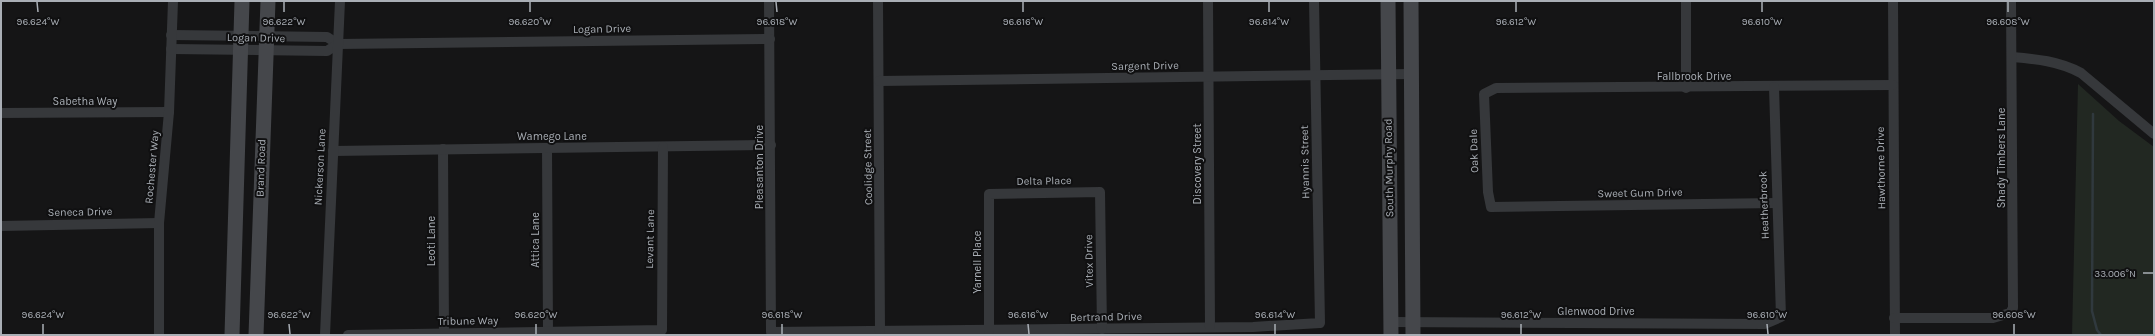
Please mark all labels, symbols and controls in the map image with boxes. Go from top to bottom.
text: 96.624°W [17,16,59,28]
text: 96.622°W [263,16,306,28]
text: 96.620°W [508,16,552,28]
text: 96.618°W [757,16,797,28]
text: 96.616°W [1003,16,1043,28]
text: 96.614°W [1249,16,1289,28]
text: 96.612°W [1496,16,1536,28]
text: 96.610°W [1742,16,1782,28]
text: 96.608°W [1986,16,2030,28]
street label: Logan Drive [573,22,632,36]
street label: Logan Drive [227,31,286,45]
street label: Sargent Drive [1111,59,1179,73]
street label: Fallbrook Drive [1657,70,1732,83]
street label: Sabetha Way [53,95,117,108]
street label: Shady Timbers Lane [1995,107,2008,208]
street label: South Murphy Road [1382,118,1396,218]
street label: Discovery Street [1191,123,1204,205]
street label: Pleasanton Drive [753,124,766,209]
street label: Hyannis Street [1298,125,1312,199]
street label: Hawthorne Drive [1874,126,1888,209]
street label: Nickerson Lane [311,128,329,206]
street label: Oak Dale [1467,128,1481,173]
street label: Coolidge Street [861,129,875,205]
street label: Rochester Way [142,130,162,204]
street label: Wamego Lane [517,130,587,143]
street label: Brand Road [253,139,269,197]
street label: Heatherbrook [1756,171,1772,239]
street label: Delta Place [1016,174,1072,188]
street label: Sweet Gum Drive [1597,186,1683,200]
street label: Seneca Drive [48,205,113,219]
street label: Levant Lane [643,209,657,269]
street label: Attica Lane [529,212,542,268]
street label: Leoti Lane [425,215,438,266]
street label: Yarnell Place [971,230,984,294]
street label: Vitex Drive [1082,234,1096,288]
text: 33.006°N [2094,268,2136,280]
street label: Glenwood Drive [1557,305,1635,318]
text: 96.624°W [22,309,64,321]
text: 96.622°W [268,309,311,321]
text: 96.620°W [514,309,558,321]
text: 96.618°W [762,309,802,321]
text: 96.616°W [1008,309,1048,321]
text: 96.614°W [1255,309,1295,321]
text: 96.612°W [1501,309,1541,321]
text: 96.610°W [1747,309,1787,321]
text: 96.608°W [1992,309,2036,321]
street label: Bertrand Drive [1070,310,1143,324]
street label: Tribune Way [438,314,498,328]

